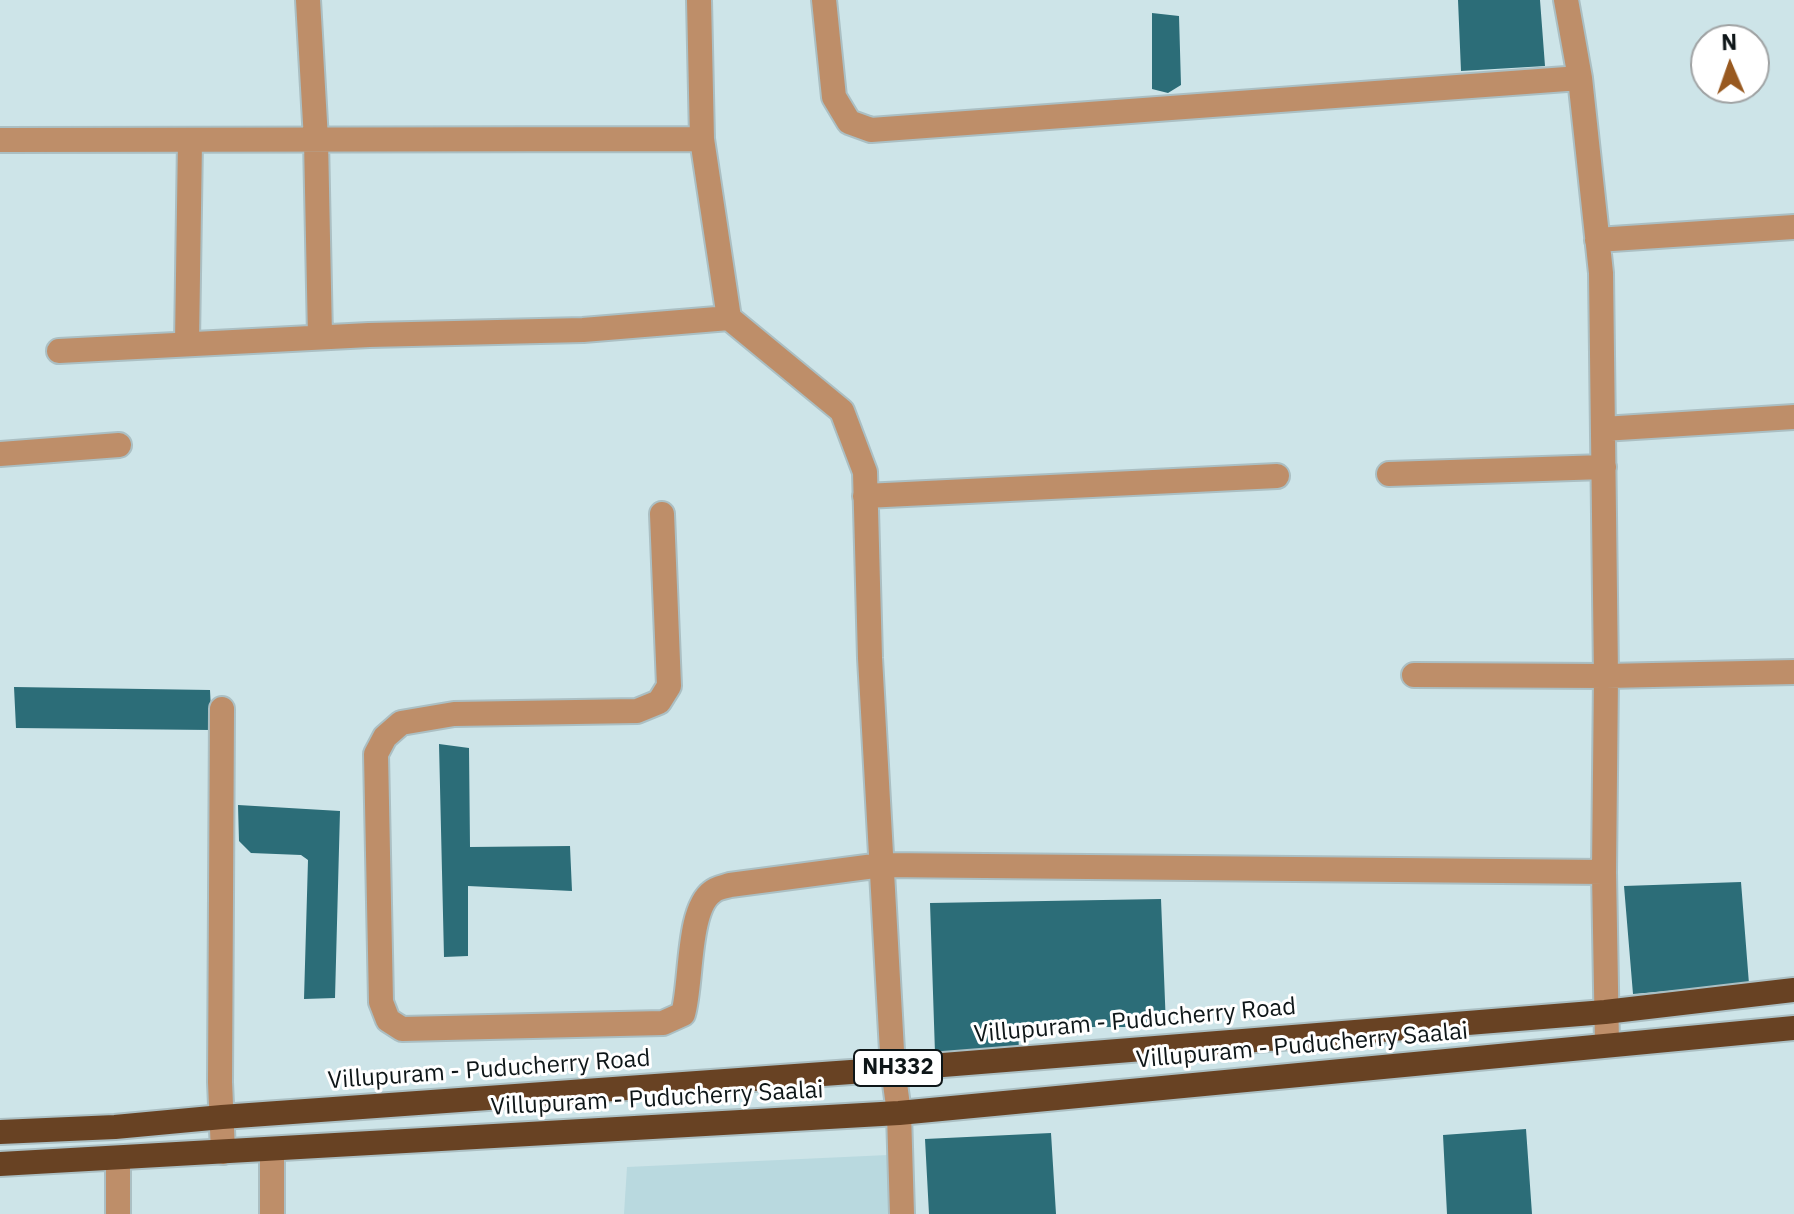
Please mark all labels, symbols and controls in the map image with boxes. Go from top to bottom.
north arrow [1690,24,1770,104]
text: N [1721,27,1738,56]
street label: Villupuram - Puducherry Road [973,993,1297,1049]
street label: Villupuram - Puducherry Saalai [1135,1017,1469,1075]
street label: Villupuram - Puducherry Road [327,1044,651,1096]
road number: NH332 [854,1050,942,1086]
street label: Villupuram - Puducherry Saalai [490,1076,824,1122]

